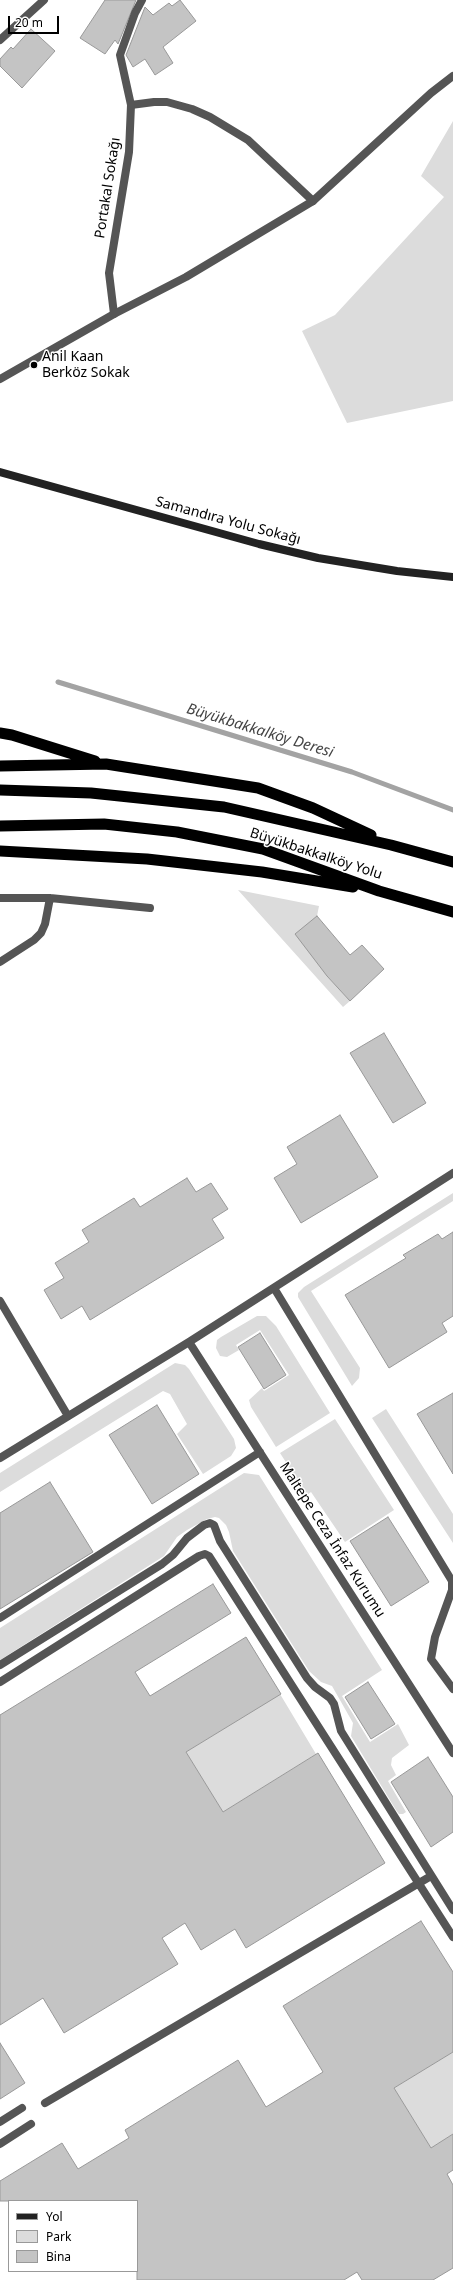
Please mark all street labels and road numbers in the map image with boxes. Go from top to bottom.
street label: Portakal Sokağı [92,136,124,240]
street label: Samandıra Yolu Sokağı [154,494,302,548]
street label: Büyükbakkalköy Yolu [248,825,384,883]
street label: Maltepe Ceza İnfaz Kurumu [275,1459,389,1621]

